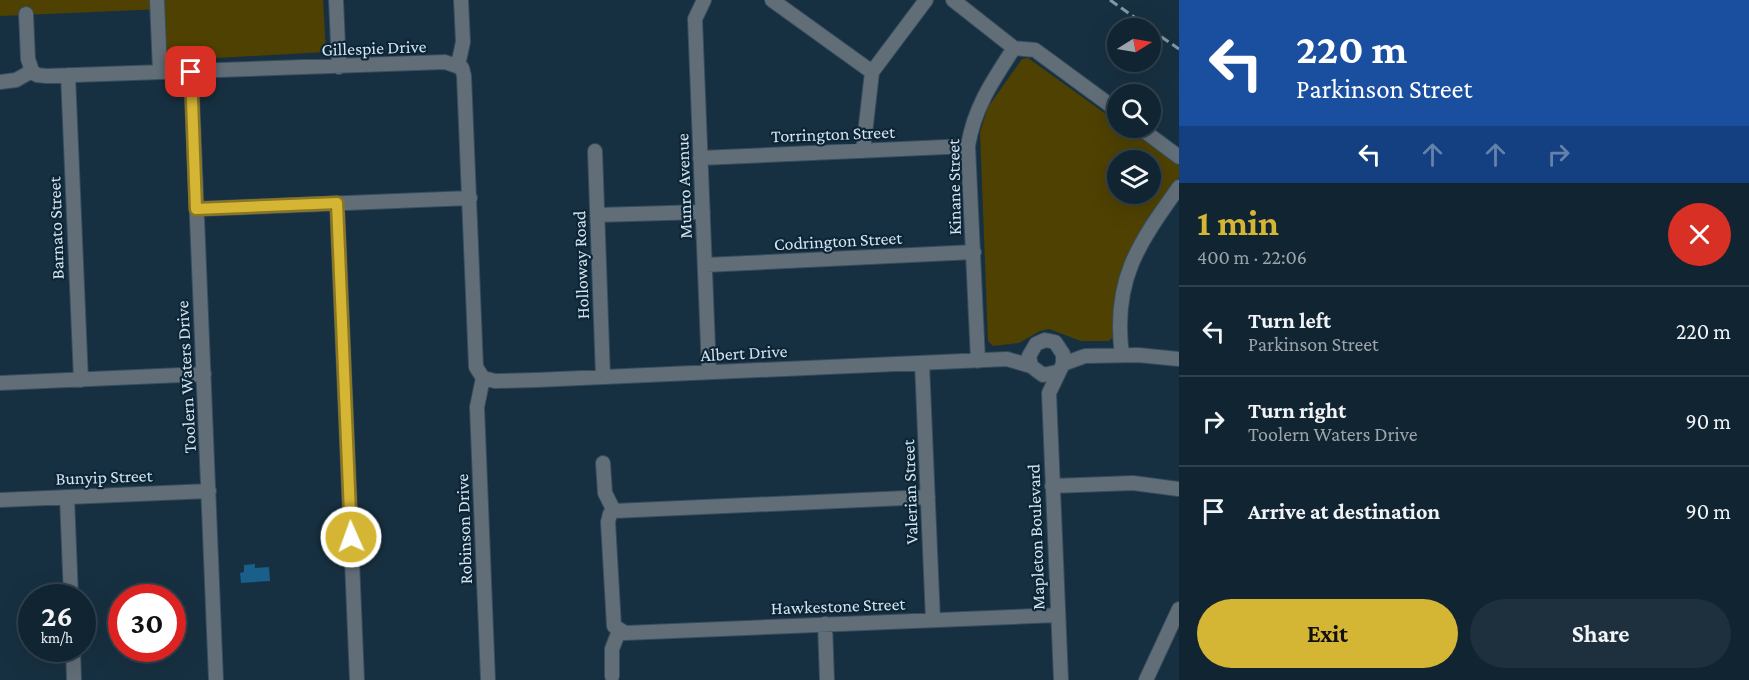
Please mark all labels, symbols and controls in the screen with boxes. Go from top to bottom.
north arrow [1107,18,1161,72]
map controls [1107,18,1161,204]
icon: left [1197,24,1275,102]
text: 220 m [1296,25,1407,72]
street label: Gillespie Drive [321,36,427,60]
pin [165,46,216,97]
icon: arrive [174,55,207,88]
text: Parkinson Street [1296,74,1472,104]
button: search [1107,84,1161,138]
street label: Torrington Street [771,122,896,146]
street label: Munro Avenue [672,133,696,239]
street label: Kinane Street [943,138,965,235]
icon: left [1353,138,1386,171]
icon: ahead [1416,138,1449,171]
icon: ahead [1479,138,1512,171]
icon: right [1542,138,1575,171]
button: layers [1107,150,1161,204]
street label: Barnato Street [44,175,68,280]
text: 1 min [1197,203,1279,243]
button: close [1668,203,1731,266]
street label: Holloway Road [569,210,593,320]
street label: Codrington Street [773,228,904,254]
text: 400 m · 22:06 [1197,246,1307,268]
street label: Toolern Waters Drive [172,300,200,454]
text: Turn left [1248,308,1331,333]
icon: left [1197,315,1230,348]
text: 220 m [1676,319,1731,344]
text: Parkinson Street [1248,333,1379,355]
street label: Albert Drive [700,341,788,365]
text: Turn right [1248,398,1346,423]
icon: right [1197,405,1230,438]
text: 90 m [1686,409,1731,434]
text: Toolern Waters Drive [1248,423,1418,445]
street label: Valerian Street [898,438,922,545]
street label: Mapleton Boulevard [1023,463,1049,610]
street label: Bunyip Street [55,465,154,489]
street label: Robinson Drive [452,473,476,585]
icon: arrive [1197,495,1230,528]
text: Arrive at destination [1248,499,1440,524]
text: 90 m [1686,499,1731,524]
position arrow [319,505,383,569]
speed limit sign: 30 [108,584,186,662]
street label: Hawkestone Street [770,594,907,618]
text: 26 [41,599,73,632]
button: Exit [1197,599,1458,668]
button: Share [1470,599,1731,668]
text: km/h [41,630,73,646]

